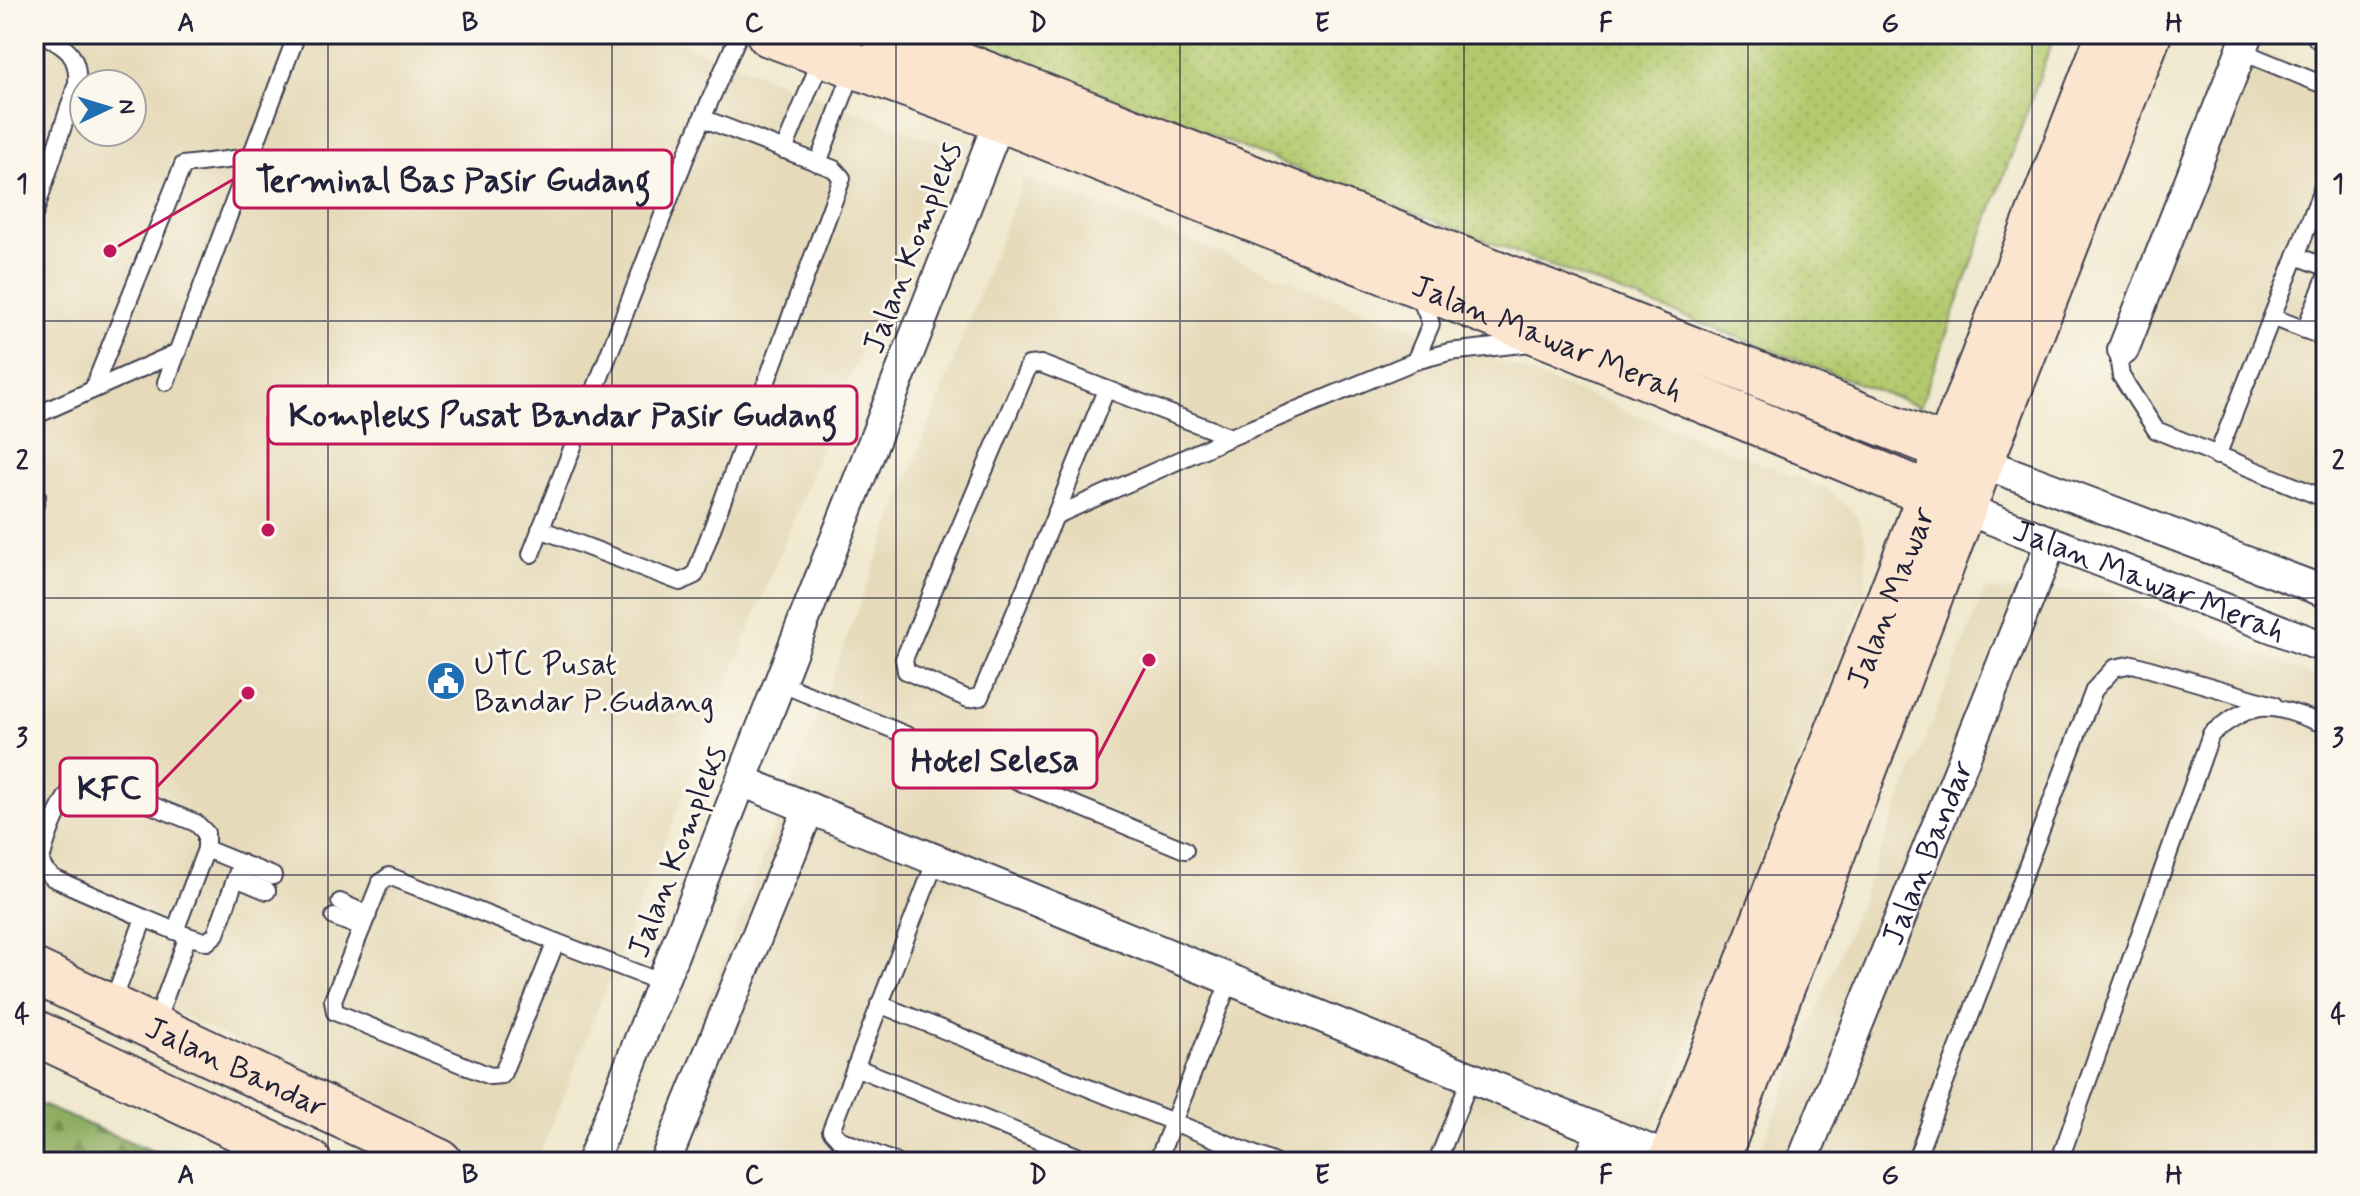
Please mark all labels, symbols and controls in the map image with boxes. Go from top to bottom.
text: A [177,7,195,41]
text: B [462,7,478,41]
text: C [745,7,764,41]
text: D [1029,7,1047,41]
text: E [1314,7,1330,41]
text: F [1599,7,1613,41]
text: G [1881,7,1899,41]
text: H [2166,7,2183,41]
north arrow [68,68,148,148]
text: N [111,98,140,115]
street label: Jalan Kompleks [853,136,973,360]
callout: Terminal Bas Pasir Gudang [234,150,672,208]
text: Terminal Bas Pasir Gudang [255,159,651,208]
text: 1 [16,168,28,202]
text: 1 [2332,168,2344,202]
street label: Jalan Mawar Merah [1406,266,1689,413]
callout: Kompleks Pusat Bandar Pasir Gudang [268,386,857,444]
text: Kompleks Pusat Bandar Pasir Gudang [289,394,837,443]
text: 2 [16,445,29,479]
text: 2 [2332,445,2345,479]
street label: Jalan Mawar [1837,501,1946,695]
street label: Jalan Mawar Merah [2007,510,2291,653]
place label: UTC Pusat Bandar P.Gudang [474,644,714,723]
public building icon: UTC Pusat Bandar P.Gudang [425,660,467,702]
text: 3 [16,722,28,756]
text: 3 [2332,722,2344,756]
callout: Hotel Selesa [893,730,1097,788]
text: Hotel Selesa [911,739,1079,784]
street label: Jalan Kompleks [618,740,738,964]
street label: Jalan Bandar [1872,754,1985,952]
callout: KFC [60,758,157,816]
text: KFC [77,767,141,812]
text: 4 [14,999,30,1033]
text: 4 [2330,999,2346,1033]
street label: Jalan Bandar [138,1007,334,1129]
text: A [177,1159,195,1193]
text: B [462,1159,478,1193]
text: C [745,1159,764,1193]
text: D [1029,1159,1047,1193]
text: E [1314,1159,1330,1193]
text: F [1599,1159,1613,1193]
text: G [1881,1159,1899,1193]
text: H [2166,1159,2183,1193]

